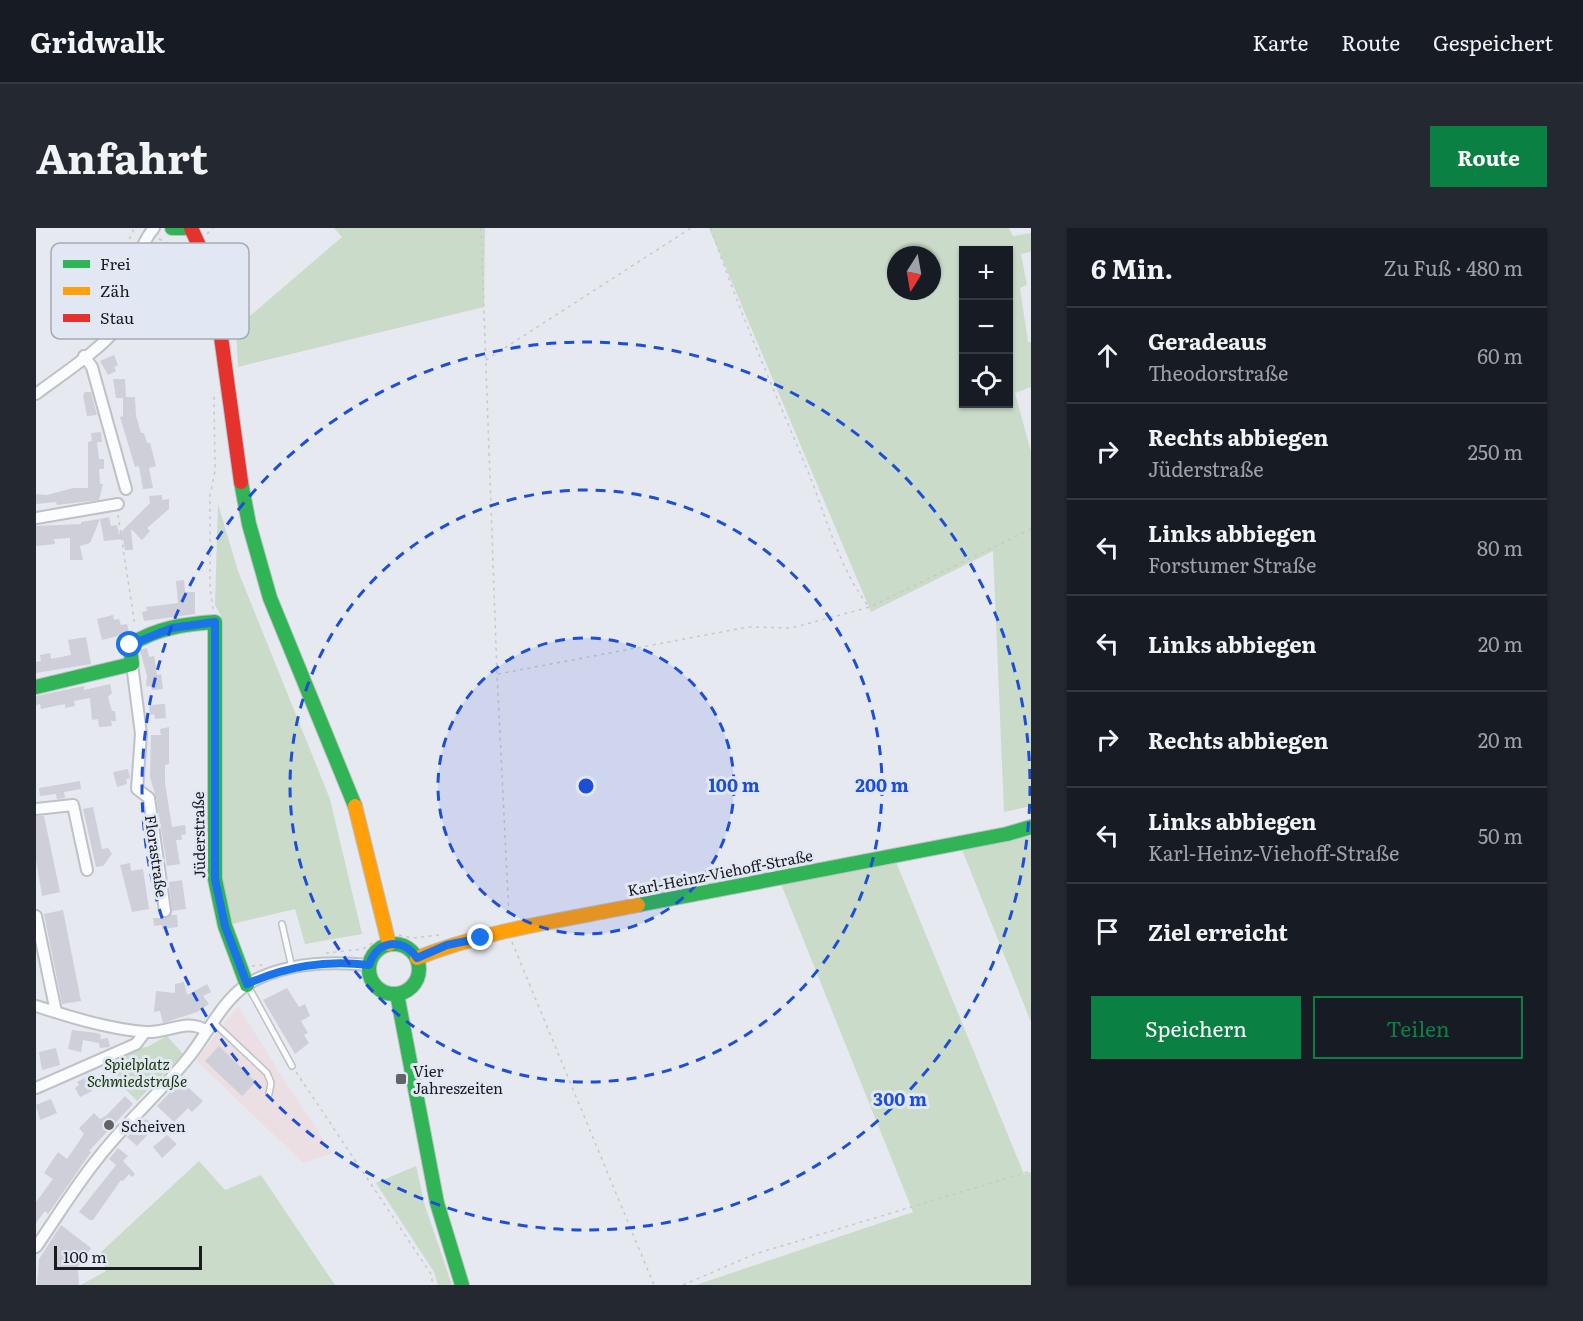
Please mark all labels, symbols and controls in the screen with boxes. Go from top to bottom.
text: Gridwalk [30,20,165,62]
text: Karte [1252,26,1308,57]
text: Route [1341,26,1400,57]
text: Gespeichert [1433,26,1553,57]
text: Anfahrt [36,125,208,187]
button: Route [1430,126,1547,187]
legend [51,243,249,339]
north arrow [887,246,941,300]
map controls [959,246,1013,408]
button: + [959,246,1013,300]
text: 6 Min. [1091,248,1173,287]
text: Frei [100,251,131,275]
text: Zu Fuß · 480 m [1384,252,1523,282]
text: Zäh [100,278,130,302]
button: − [959,300,1013,354]
text: Stau [100,305,134,329]
text: Geradeaus [1148,324,1266,357]
icon: ahead [1091,339,1124,372]
text: 60 m [1477,340,1523,370]
button: locate [959,354,1013,408]
text: Theodorstraße [1148,357,1288,387]
text: Rechts abbiegen [1148,420,1328,453]
icon: right [1091,435,1124,468]
text: 250 m [1468,436,1523,466]
text: Jüderstraße [1148,453,1264,483]
text: Links abbiegen [1148,516,1317,549]
icon: left [1091,531,1124,564]
text: 80 m [1477,532,1523,562]
text: Forstumer Straße [1148,549,1316,579]
icon: left [1091,627,1124,660]
text: Links abbiegen [1148,627,1317,660]
text: 20 m [1478,628,1523,658]
route start [116,631,142,657]
icon: right [1091,723,1124,756]
text: Rechts abbiegen [1148,723,1328,756]
text: 20 m [1478,724,1523,754]
text: 100 m [708,771,760,798]
text: 200 m [855,771,909,798]
centre of rings [576,776,596,796]
street label: Jüderstraße [186,791,210,879]
text: Links abbiegen [1148,804,1317,837]
street label: Florastraße [140,813,174,899]
icon: left [1091,819,1124,852]
text: 50 m [1478,820,1523,850]
text: Karl-Heinz-Viehoff-Straße [1148,837,1399,867]
street label: Karl-Heinz-Viehoff-Straße [625,843,815,901]
icon: arrive [1091,915,1124,948]
text: Ziel erreicht [1148,915,1288,948]
route end [467,924,493,950]
button: Speichern [1091,996,1301,1059]
button: Teilen [1313,996,1523,1059]
park label: Spielplatz Schmiedstraße [87,1052,187,1092]
place label: Vier Jahreszeiten [413,1059,503,1099]
marker: Vier Jahreszeiten [394,1072,408,1086]
text: 300 m [873,1085,927,1112]
place label: Scheiven [121,1114,186,1137]
marker: Scheiven [102,1118,116,1132]
scale bar [54,1243,202,1270]
text: 100 m [63,1244,107,1268]

